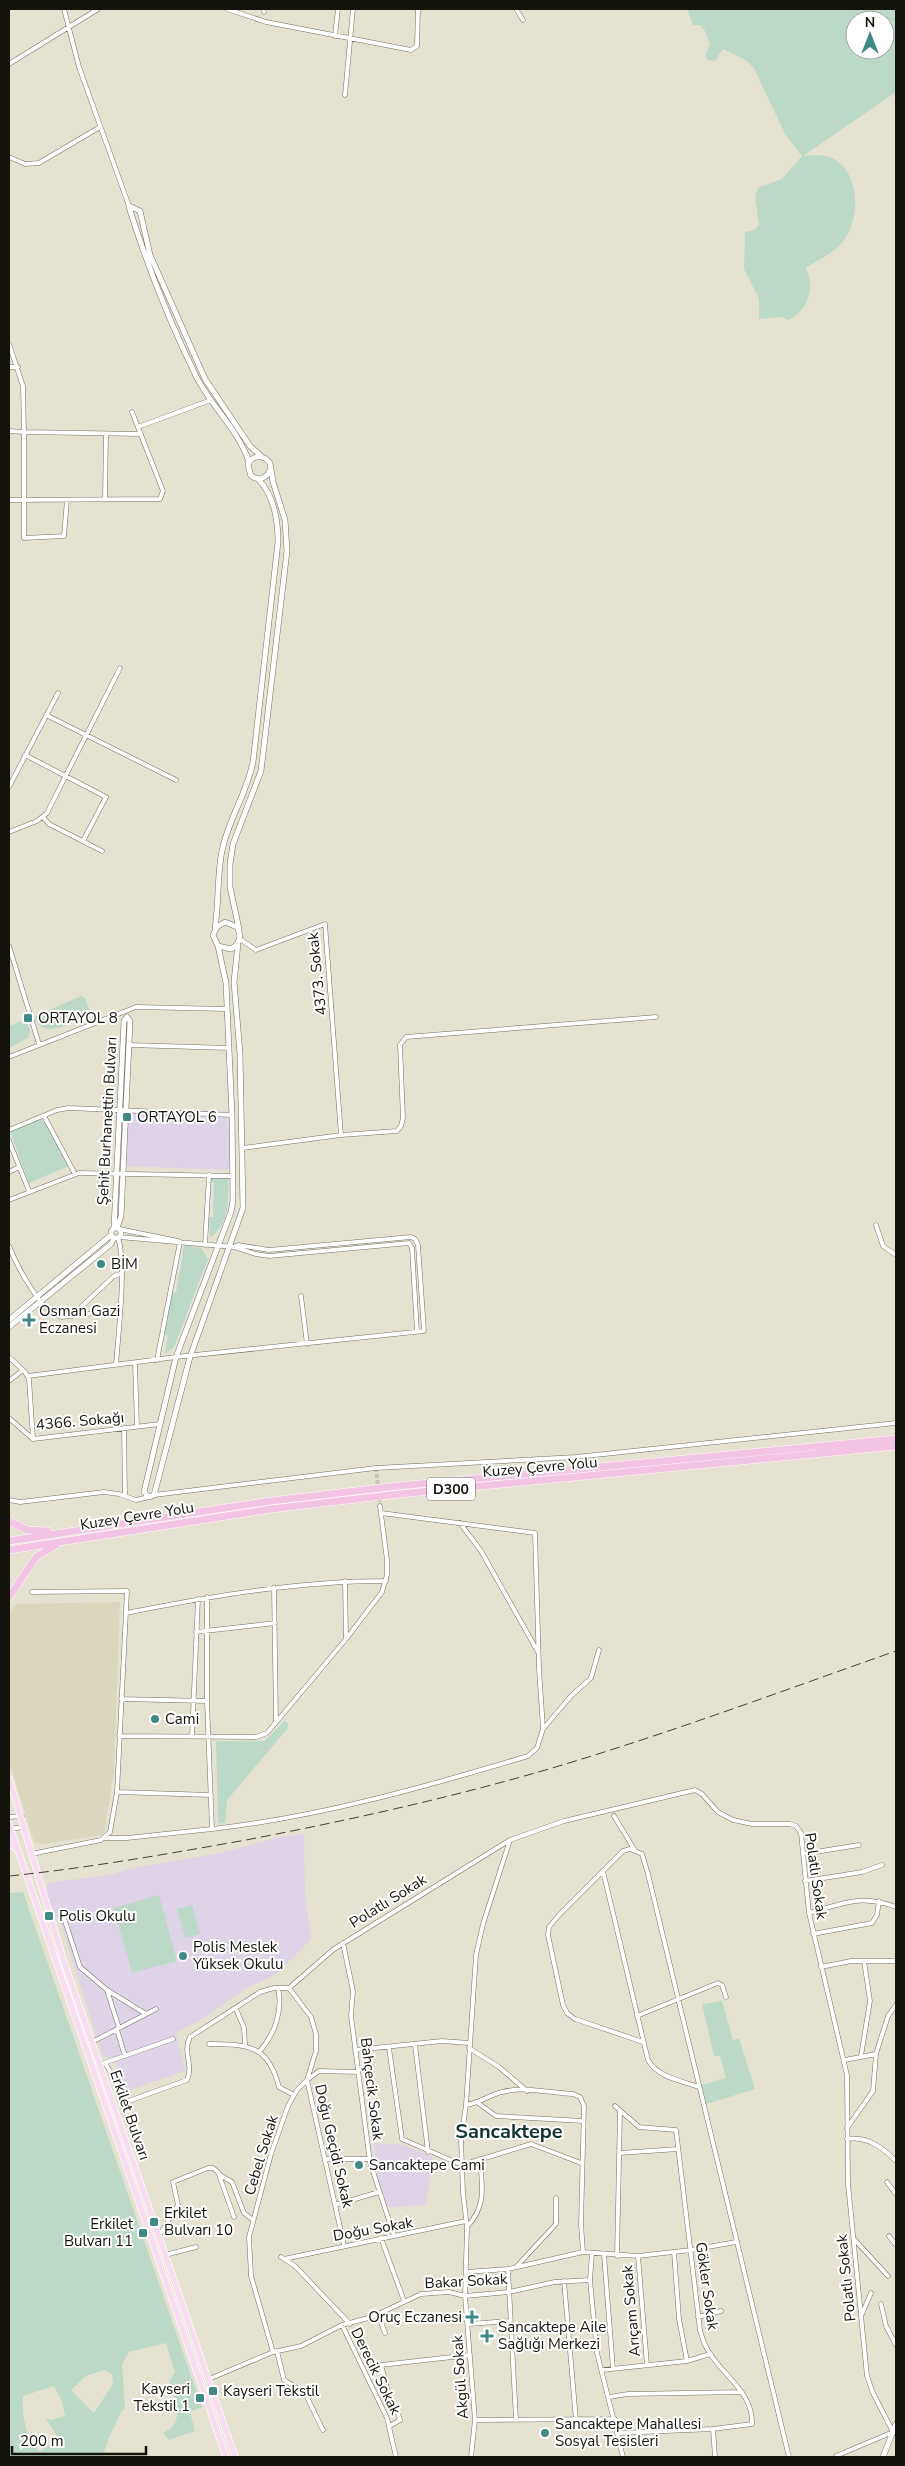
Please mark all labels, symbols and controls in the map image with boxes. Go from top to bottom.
north arrow [845,10,895,60]
text: N [865,13,875,32]
street label: 4373. Sokak [303,931,331,1017]
place label: ORTAYOL 8 [38,1008,118,1028]
marker: ORTAYOL 8 [22,1012,34,1024]
street label: Şehit Burhanettin Bulvarı [93,1036,121,1206]
place label: ORTAYOL 6 [137,1107,217,1127]
marker: ORTAYOL 6 [121,1111,133,1123]
place label: BİM [111,1254,138,1274]
marker: BİM [95,1258,107,1270]
place label: Osman Gazi Eczanesi [39,1301,120,1338]
marker: Osman Gazi Eczanesi [23,1314,35,1326]
street label: 4366. Sokağı [35,1407,125,1435]
street label: Kuzey Çevre Yolu [482,1452,598,1482]
road number: D300 [427,1478,475,1500]
street label: Kuzey Çevre Yolu [79,1497,195,1535]
place label: Cami [165,1709,199,1729]
marker: Cami [149,1713,161,1725]
street label: Polatlı Sokak [800,1831,832,1921]
street label: Polatlı Sokak [346,1869,431,1933]
place label: Polis Okulu [59,1906,136,1926]
marker: Polis Okulu [43,1910,55,1922]
place label: Polis Meslek Yüksek Okulu [192,1937,283,1974]
marker: Polis Meslek Yüksek Okulu [177,1950,189,1962]
street label: Bahçecik Sokak [356,2036,388,2142]
street label: Erkilet Bulvarı [105,2067,155,2163]
street label: Doğu Geçidi Sokak [310,2082,358,2210]
street label: Cebel Sokak [239,2112,283,2198]
district label: Sancaktepe [455,2118,563,2145]
place label: Sancaktepe Cami [369,2155,485,2175]
marker: Sancaktepe Cami [353,2159,365,2171]
place label: Erkilet Bulvarı 10 [164,2203,233,2240]
street label: Doğu Sokak [331,2212,415,2246]
place label: Erkilet Bulvarı 11 [64,2214,134,2251]
marker: Erkilet Bulvarı 10 [148,2216,160,2228]
marker: Erkilet Bulvarı 11 [137,2227,149,2239]
street label: Polatlı Sokak [831,2233,861,2322]
street label: Gökler Sokak [691,2241,723,2332]
street label: Arıçam Sokak [617,2264,645,2358]
street label: Bakar Sokak [424,2269,509,2293]
place label: Oruç Eczanesi [368,2307,462,2327]
marker: Oruç Eczanesi [466,2311,478,2323]
place label: Sancaktepe Aile Sağlığı Merkezi [498,2317,606,2354]
street label: Derecik Sokak [346,2324,406,2418]
marker: Sancaktepe Aile Sağlığı Merkezi [480,2329,494,2343]
street label: Akgül Sokak [447,2334,473,2420]
place label: Kayseri Tekstil 1 [134,2379,190,2416]
place label: Kayseri Tekstil [223,2381,320,2401]
marker: Kayseri Tekstil [207,2385,219,2397]
marker: Kayseri Tekstil 1 [194,2392,206,2404]
place label: Sancaktepe Mahallesi Sosyal Tesisleri [555,2414,701,2451]
scale bar [12,2424,146,2456]
marker: Sancaktepe Mahallesi Sosyal Tesisleri [539,2427,551,2439]
text: 200 m [20,2431,64,2451]

